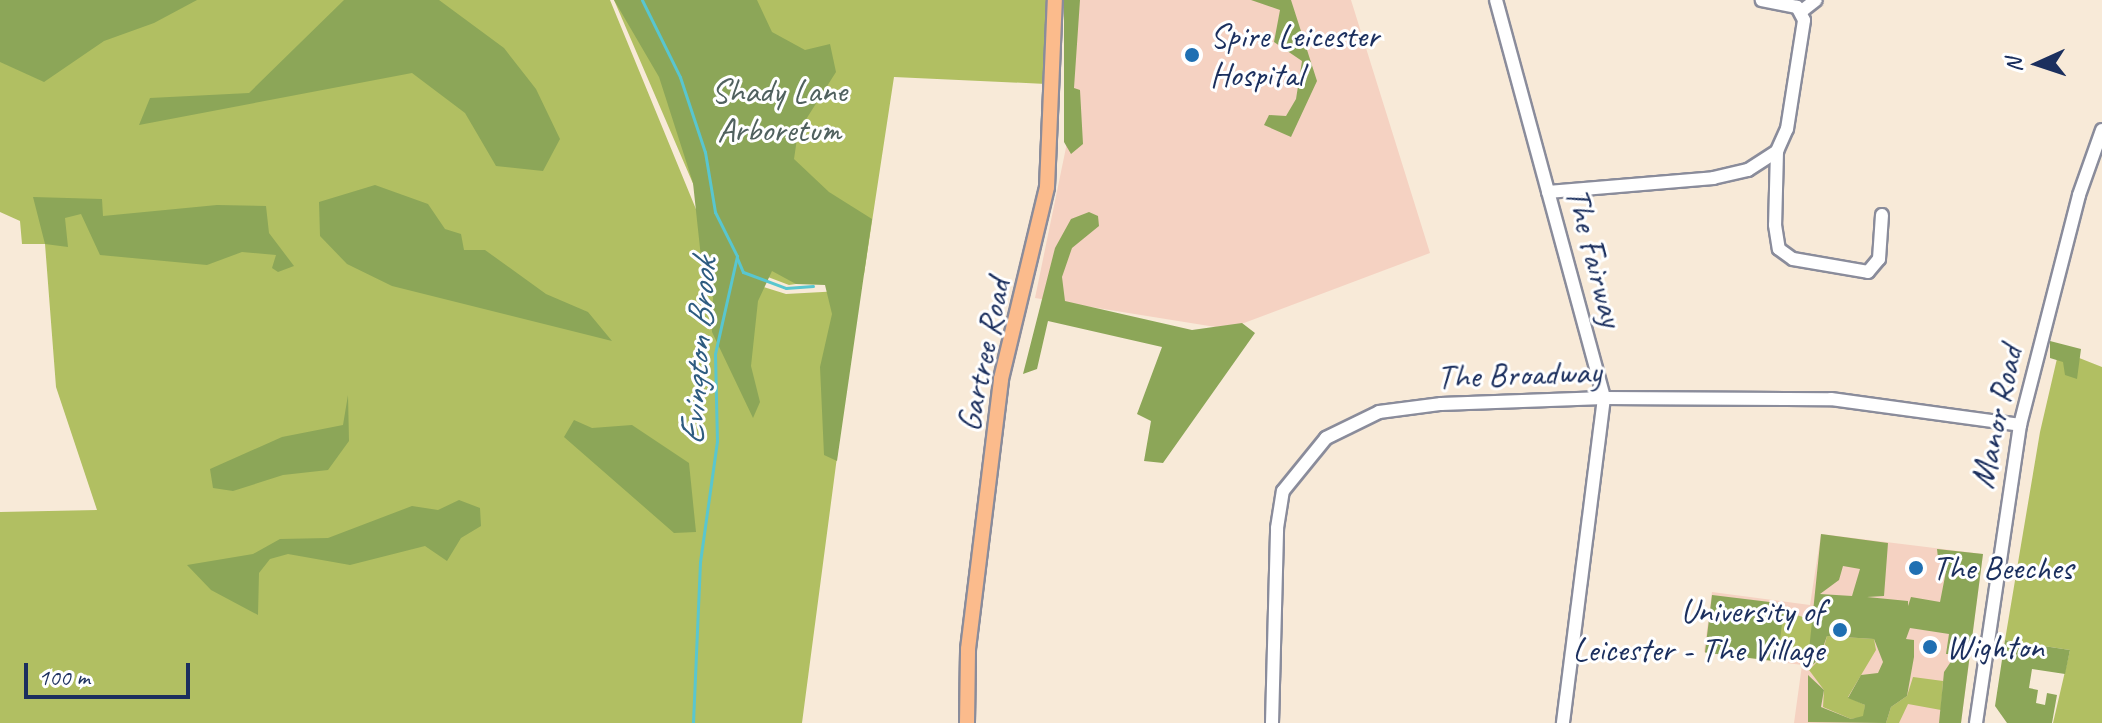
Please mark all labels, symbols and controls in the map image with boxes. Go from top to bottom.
place label: Spire Leicester Hospital [1210,15,1378,94]
north arrow [1998,24,2078,104]
marker: Spire Leicester Hospital [1181,44,1203,66]
text: N [2000,58,2028,73]
park label: Shady Lane Arboretum [711,70,847,150]
street label: The Fairway [1557,183,1633,331]
water label: Evington Brook [670,257,726,447]
street label: Gartree Road [947,275,1019,435]
street label: Manor Road [1961,342,2031,492]
street label: The Broadway [1437,351,1601,397]
place label: The Beeches [1932,548,2073,588]
marker: The Beeches [1907,559,1925,577]
place label: University of Leicester - The Village [1573,590,1824,670]
marker: University of Leicester - The Village [1831,621,1849,639]
place label: Wighton [1946,627,2044,667]
marker: Wighton [1921,638,1939,656]
scale bar [28,647,194,697]
text: 100 m [38,662,90,692]

